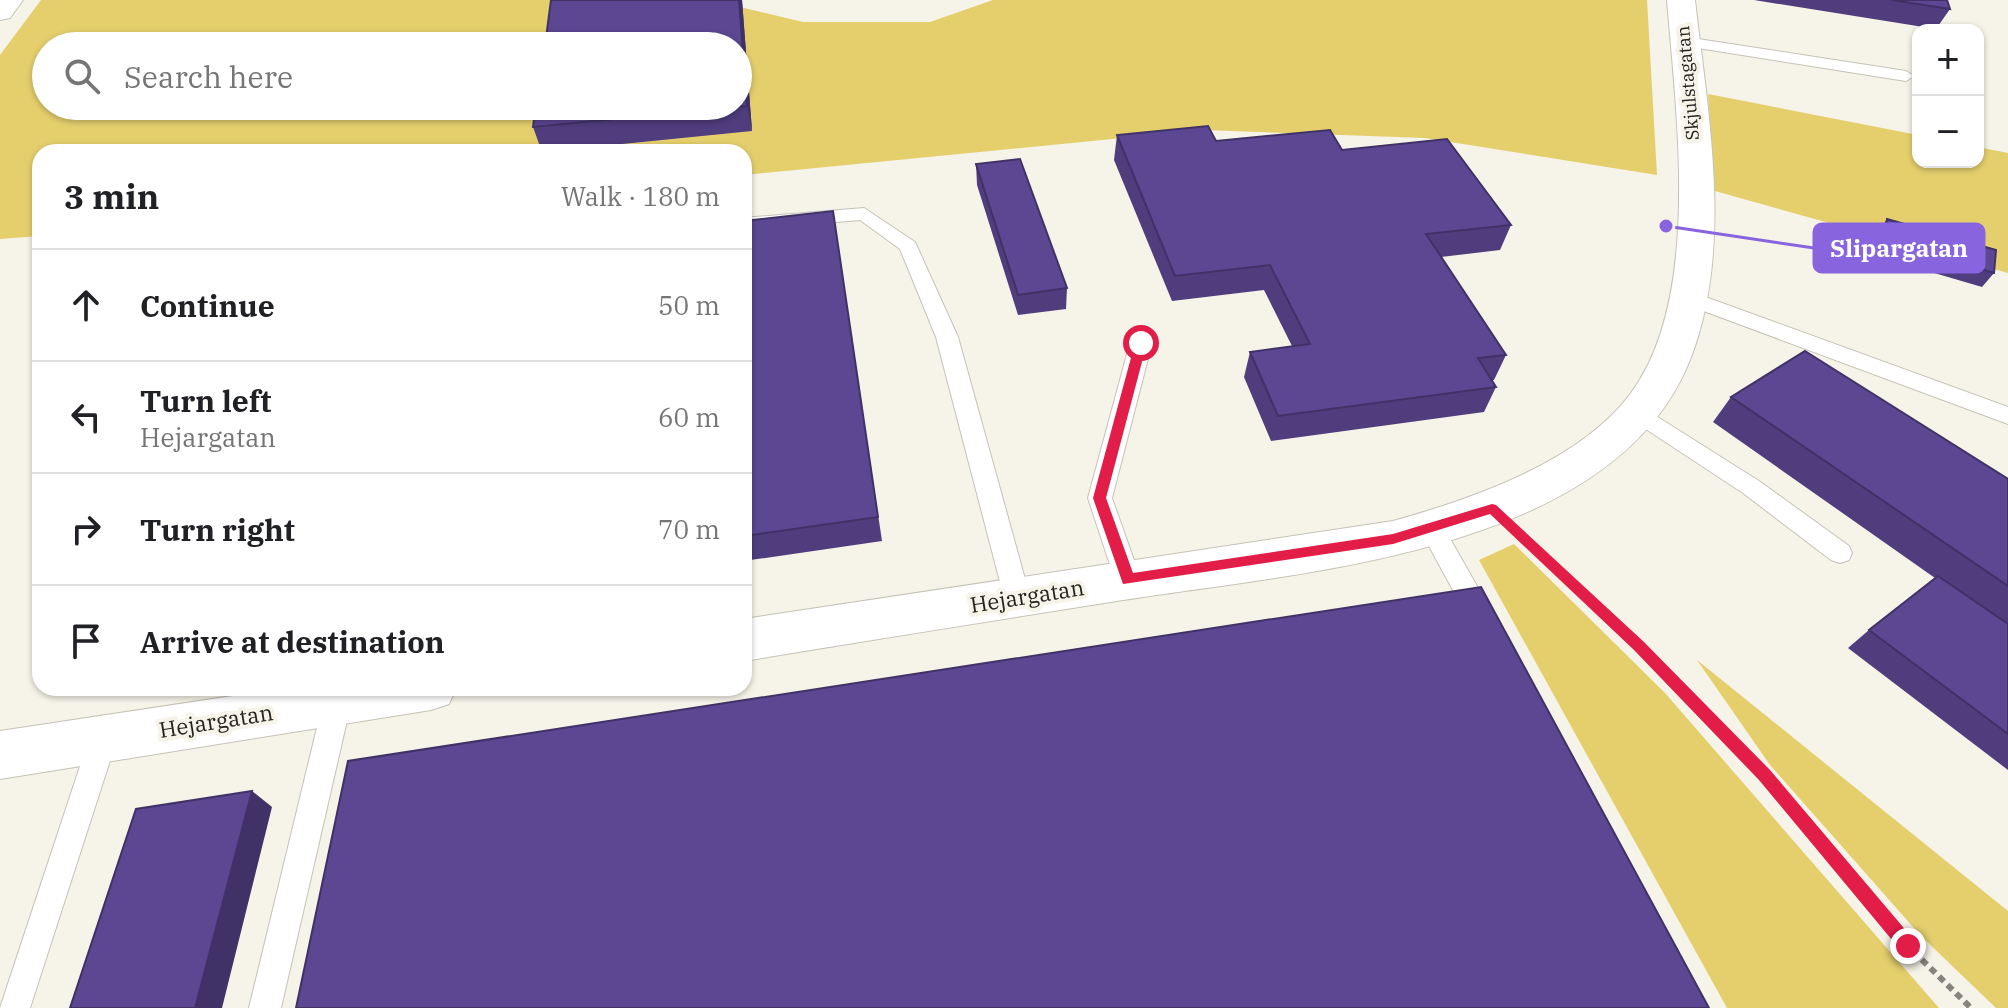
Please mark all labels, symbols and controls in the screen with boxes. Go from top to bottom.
map controls [1912,24,1984,168]
button: + [1912,24,1984,96]
street label: Skjulstagatan [1671,25,1704,141]
search box [32,32,752,120]
icon: search [60,54,104,98]
text: Search here [124,57,293,96]
button: − [1912,96,1984,168]
text: 3 min [64,174,159,218]
text: Walk · 180 m [561,179,720,213]
callout: Slipargatan [1814,224,1984,272]
text: Slipargatan [1830,232,1968,264]
icon: ahead [64,283,108,327]
text: Continue [140,286,275,325]
text: 50 m [658,288,720,322]
route start [1123,325,1159,361]
text: Turn left [140,381,272,420]
icon: left [64,395,108,439]
text: 60 m [658,400,720,434]
text: Hejargatan [140,420,276,454]
icon: right [64,507,108,551]
text: Turn right [140,510,295,549]
text: 70 m [658,512,720,546]
street label: Hejargatan [968,572,1086,619]
icon: arrive [64,619,108,663]
text: Arrive at destination [140,622,445,661]
street label: Hejargatan [157,697,275,744]
route end [1890,928,1926,964]

